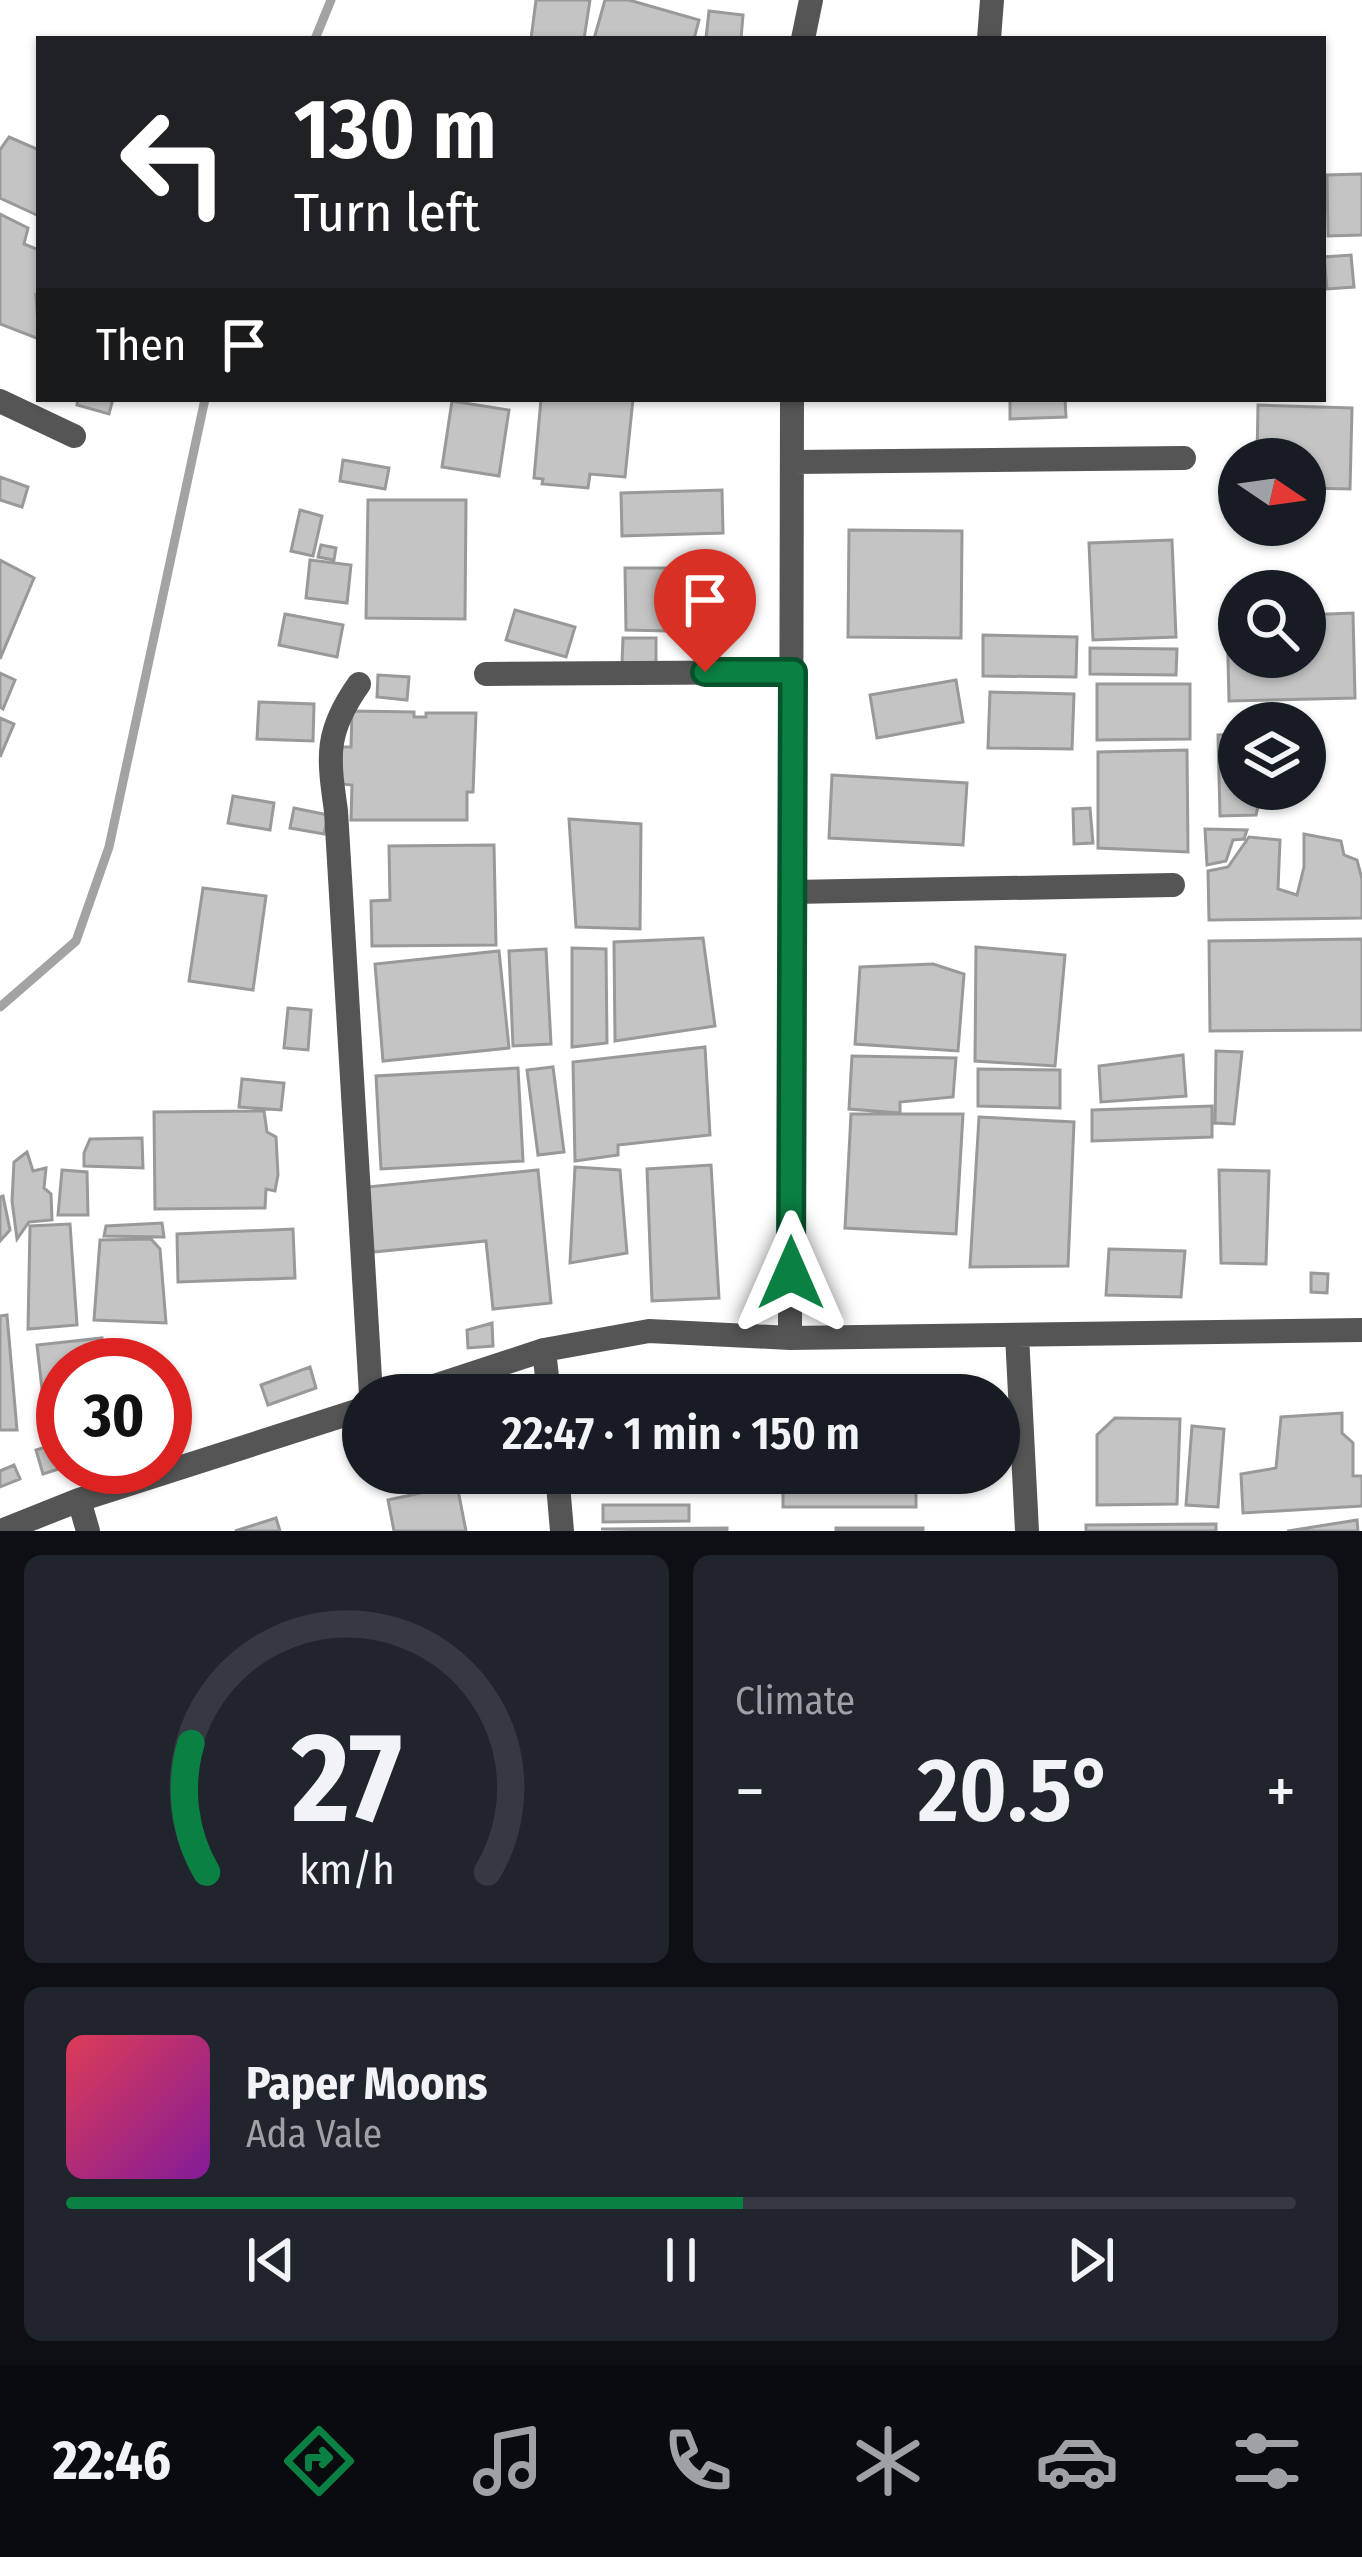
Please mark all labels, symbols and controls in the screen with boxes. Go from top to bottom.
text: 130 m [294,79,497,180]
icon: left [96,84,252,240]
text: Turn left [294,181,480,245]
icon: arrive [211,312,277,378]
text: Then [96,318,187,372]
north arrow [1218,438,1326,546]
map controls [1218,438,1326,810]
pin [654,549,756,672]
icon: arrive [672,567,738,633]
button: search [1218,570,1326,678]
button: layers [1218,702,1326,810]
position arrow [728,1210,854,1336]
speed limit sign: 30 [36,1338,192,1494]
text: 22:47 · 1 min · 150 m [502,1407,860,1461]
text: Climate [735,1678,855,1724]
text: 27 [290,1704,402,1854]
text: 20.5° [917,1737,1113,1845]
text: − [735,1752,765,1831]
text: + [1266,1752,1296,1831]
text: km/h [299,1844,394,1895]
text: Paper Moons [246,2057,488,2111]
text: Ada Vale [246,2111,382,2157]
icon: previous [238,2227,304,2293]
icon: pause [648,2227,714,2293]
icon: next [1058,2227,1124,2293]
icon: directions [277,2419,361,2503]
icon: music [466,2419,550,2503]
icon: phone [656,2419,740,2503]
icon: climate [846,2419,930,2503]
icon: car [1035,2419,1119,2503]
icon: filters [1225,2419,1309,2503]
text: 22:46 [53,2429,171,2493]

